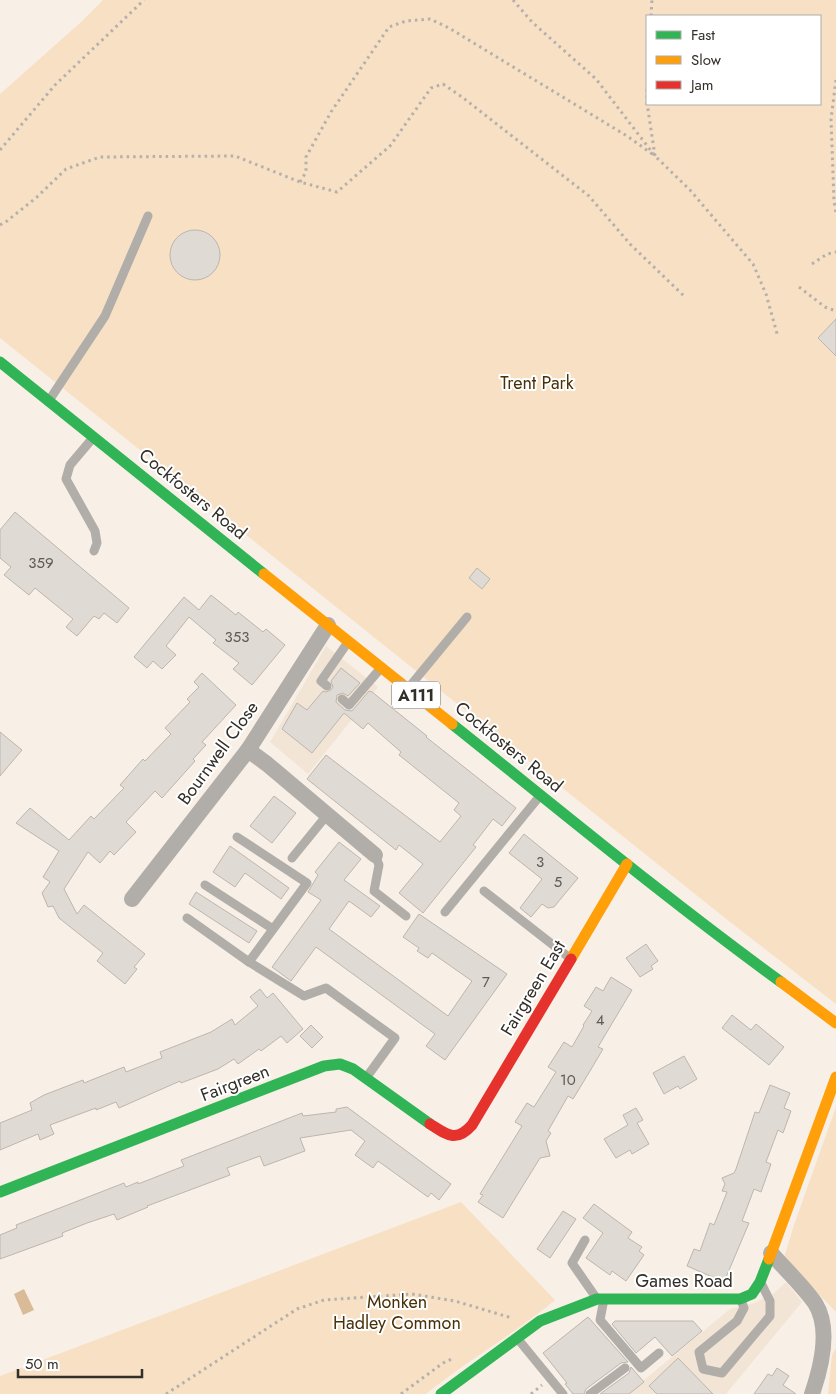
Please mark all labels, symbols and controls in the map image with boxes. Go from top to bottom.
legend [646,15,821,105]
text: Fast [691,24,715,46]
text: Slow [691,49,722,71]
text: Jam [689,74,714,96]
park label: Trent Park [500,370,574,396]
street label: Cockfosters Road [133,442,253,546]
house number: 359 [28,552,54,574]
house number: 353 [225,626,249,648]
road number: A111 [392,682,440,708]
street label: Cockfosters Road [449,695,569,799]
street label: Bournwell Close [171,696,265,810]
house number: 3 [536,851,544,873]
house number: 5 [554,871,562,893]
street label: Fairgreen East [494,935,572,1041]
house number: 7 [482,971,490,993]
house number: 4 [596,1009,605,1031]
street label: Fairgreen [197,1058,273,1108]
house number: 10 [560,1069,576,1091]
street label: Games Road [635,1268,733,1294]
park label: Monken Hadley Common [333,1289,461,1336]
scale bar [18,1346,141,1378]
text: 50 m [25,1353,59,1375]

